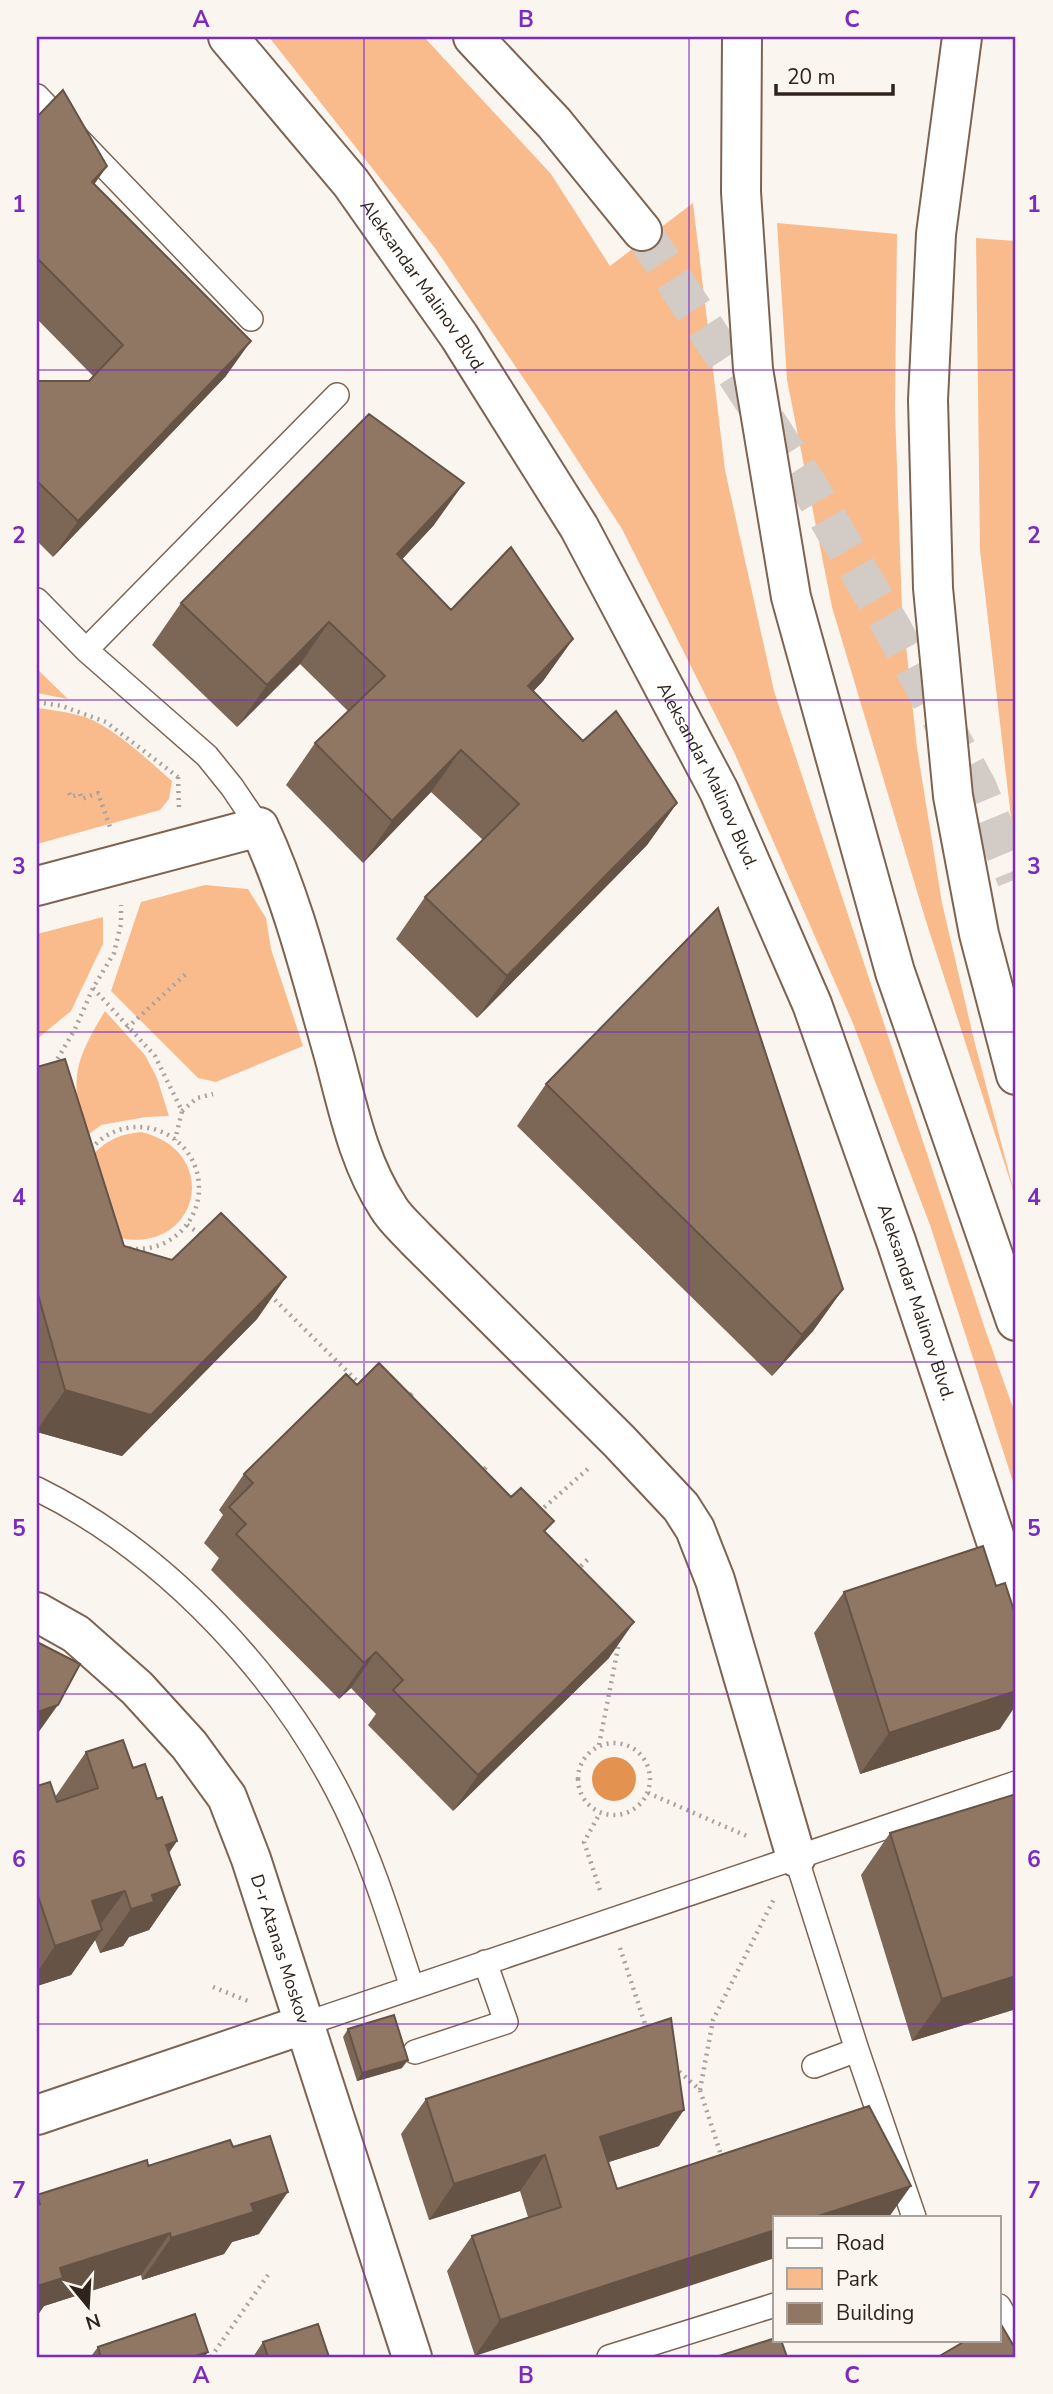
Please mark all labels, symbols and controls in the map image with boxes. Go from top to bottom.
text: A [192,4,210,35]
text: B [518,4,534,35]
text: C [844,4,860,35]
scale bar [776,52,894,96]
text: 20 m [787,63,836,91]
text: 1 [12,189,26,220]
text: 1 [1027,189,1041,220]
street label: Aleksandar Malinov Blvd. [355,195,491,378]
text: 2 [12,520,26,551]
text: 2 [1027,520,1041,551]
street label: Aleksandar Malinov Blvd. [651,678,764,873]
text: 3 [12,851,26,882]
text: 3 [1027,851,1041,882]
text: 4 [12,1182,26,1213]
text: 4 [1027,1182,1041,1213]
street label: Aleksandar Malinov Blvd. [872,1201,960,1404]
text: 5 [12,1513,26,1544]
text: 5 [1027,1513,1041,1544]
text: 6 [12,1844,26,1875]
text: 6 [1027,1844,1041,1875]
street label: D-r Atanas Moskov [245,1871,316,2028]
text: 7 [12,2175,26,2206]
text: 7 [1027,2175,1041,2206]
legend [773,2216,1000,2342]
text: Road [836,2229,885,2257]
text: Park [836,2265,878,2293]
north arrow [52,2272,122,2342]
text: Building [836,2299,914,2327]
text: N [82,2307,104,2336]
text: A [192,2360,210,2391]
text: B [518,2360,534,2391]
text: C [844,2360,860,2391]

